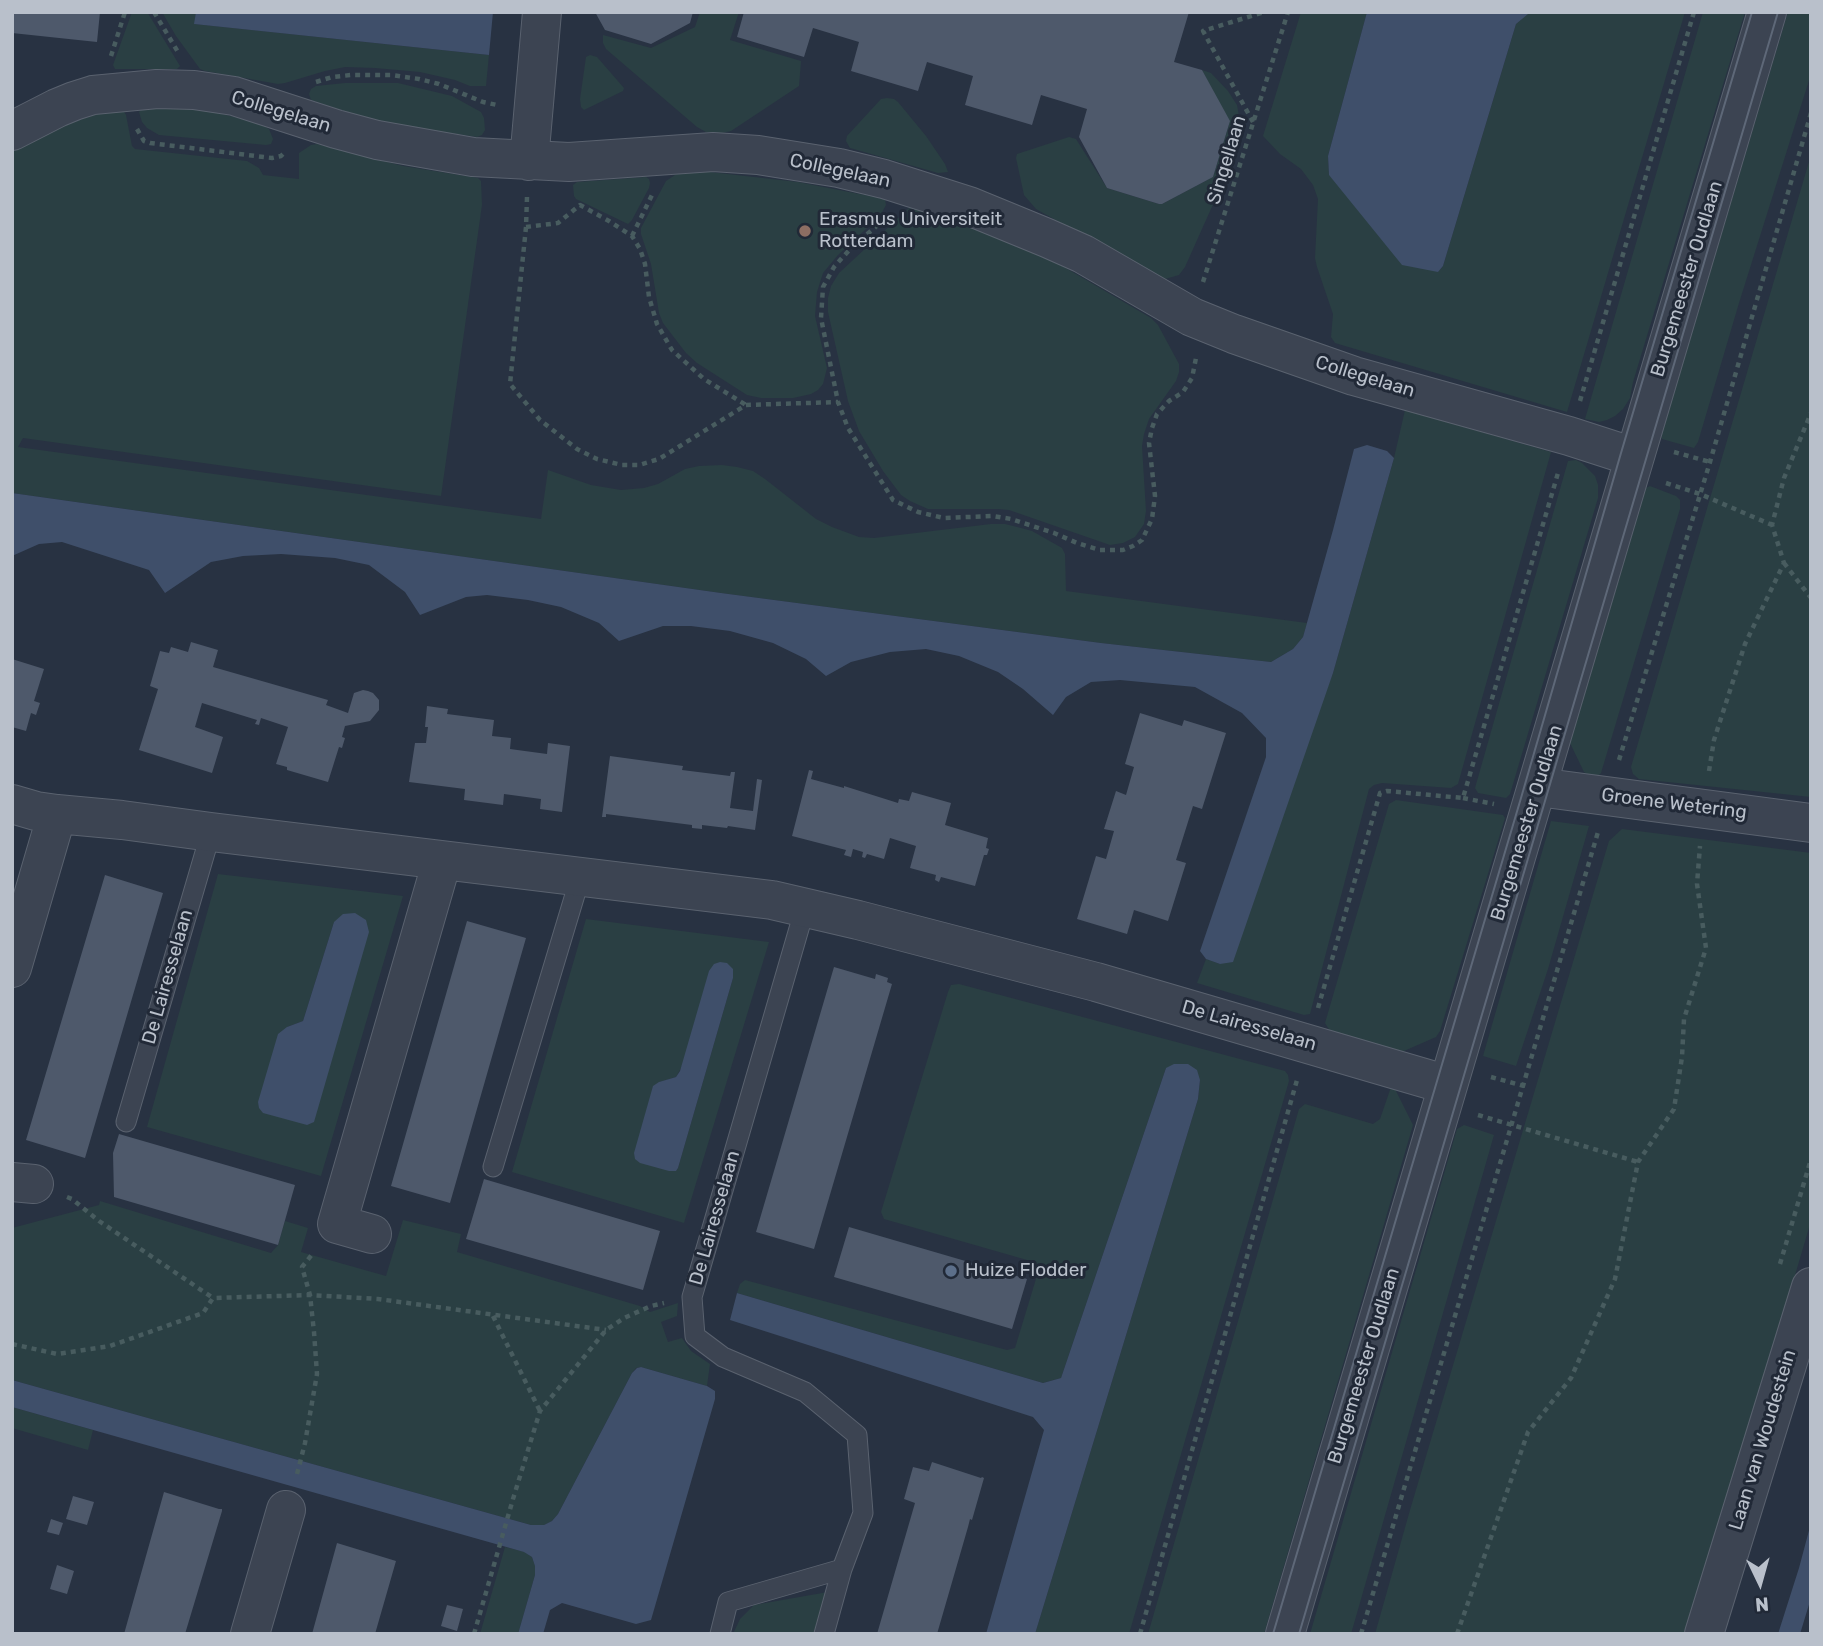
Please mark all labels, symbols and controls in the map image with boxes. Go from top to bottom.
street label: Collegelaan [229,86,333,138]
street label: Singellaan [1203,113,1251,207]
street label: Collegelaan [787,149,893,193]
street label: Burgemeester Oudlaan [1646,178,1728,380]
place label: Erasmus Universiteit Rotterdam [819,209,1002,253]
marker: Erasmus Universiteit Rotterdam [797,223,813,239]
street label: Collegelaan [1313,351,1417,403]
street label: Burgemeester Oudlaan [1486,722,1568,924]
street label: Groene Wetering [1600,784,1748,824]
street label: De Lairesselaan [138,907,198,1047]
street label: De Lairesselaan [1179,996,1319,1056]
street label: De Lairesselaan [685,1148,745,1288]
place label: Huize Flodder [965,1260,1087,1282]
marker: Huize Flodder [943,1263,959,1279]
street label: Burgemeester Oudlaan [1323,1265,1405,1467]
street label: Laan van Woudestein [1725,1347,1801,1533]
north arrow [1725,1548,1795,1618]
text: N [1754,1592,1770,1616]

